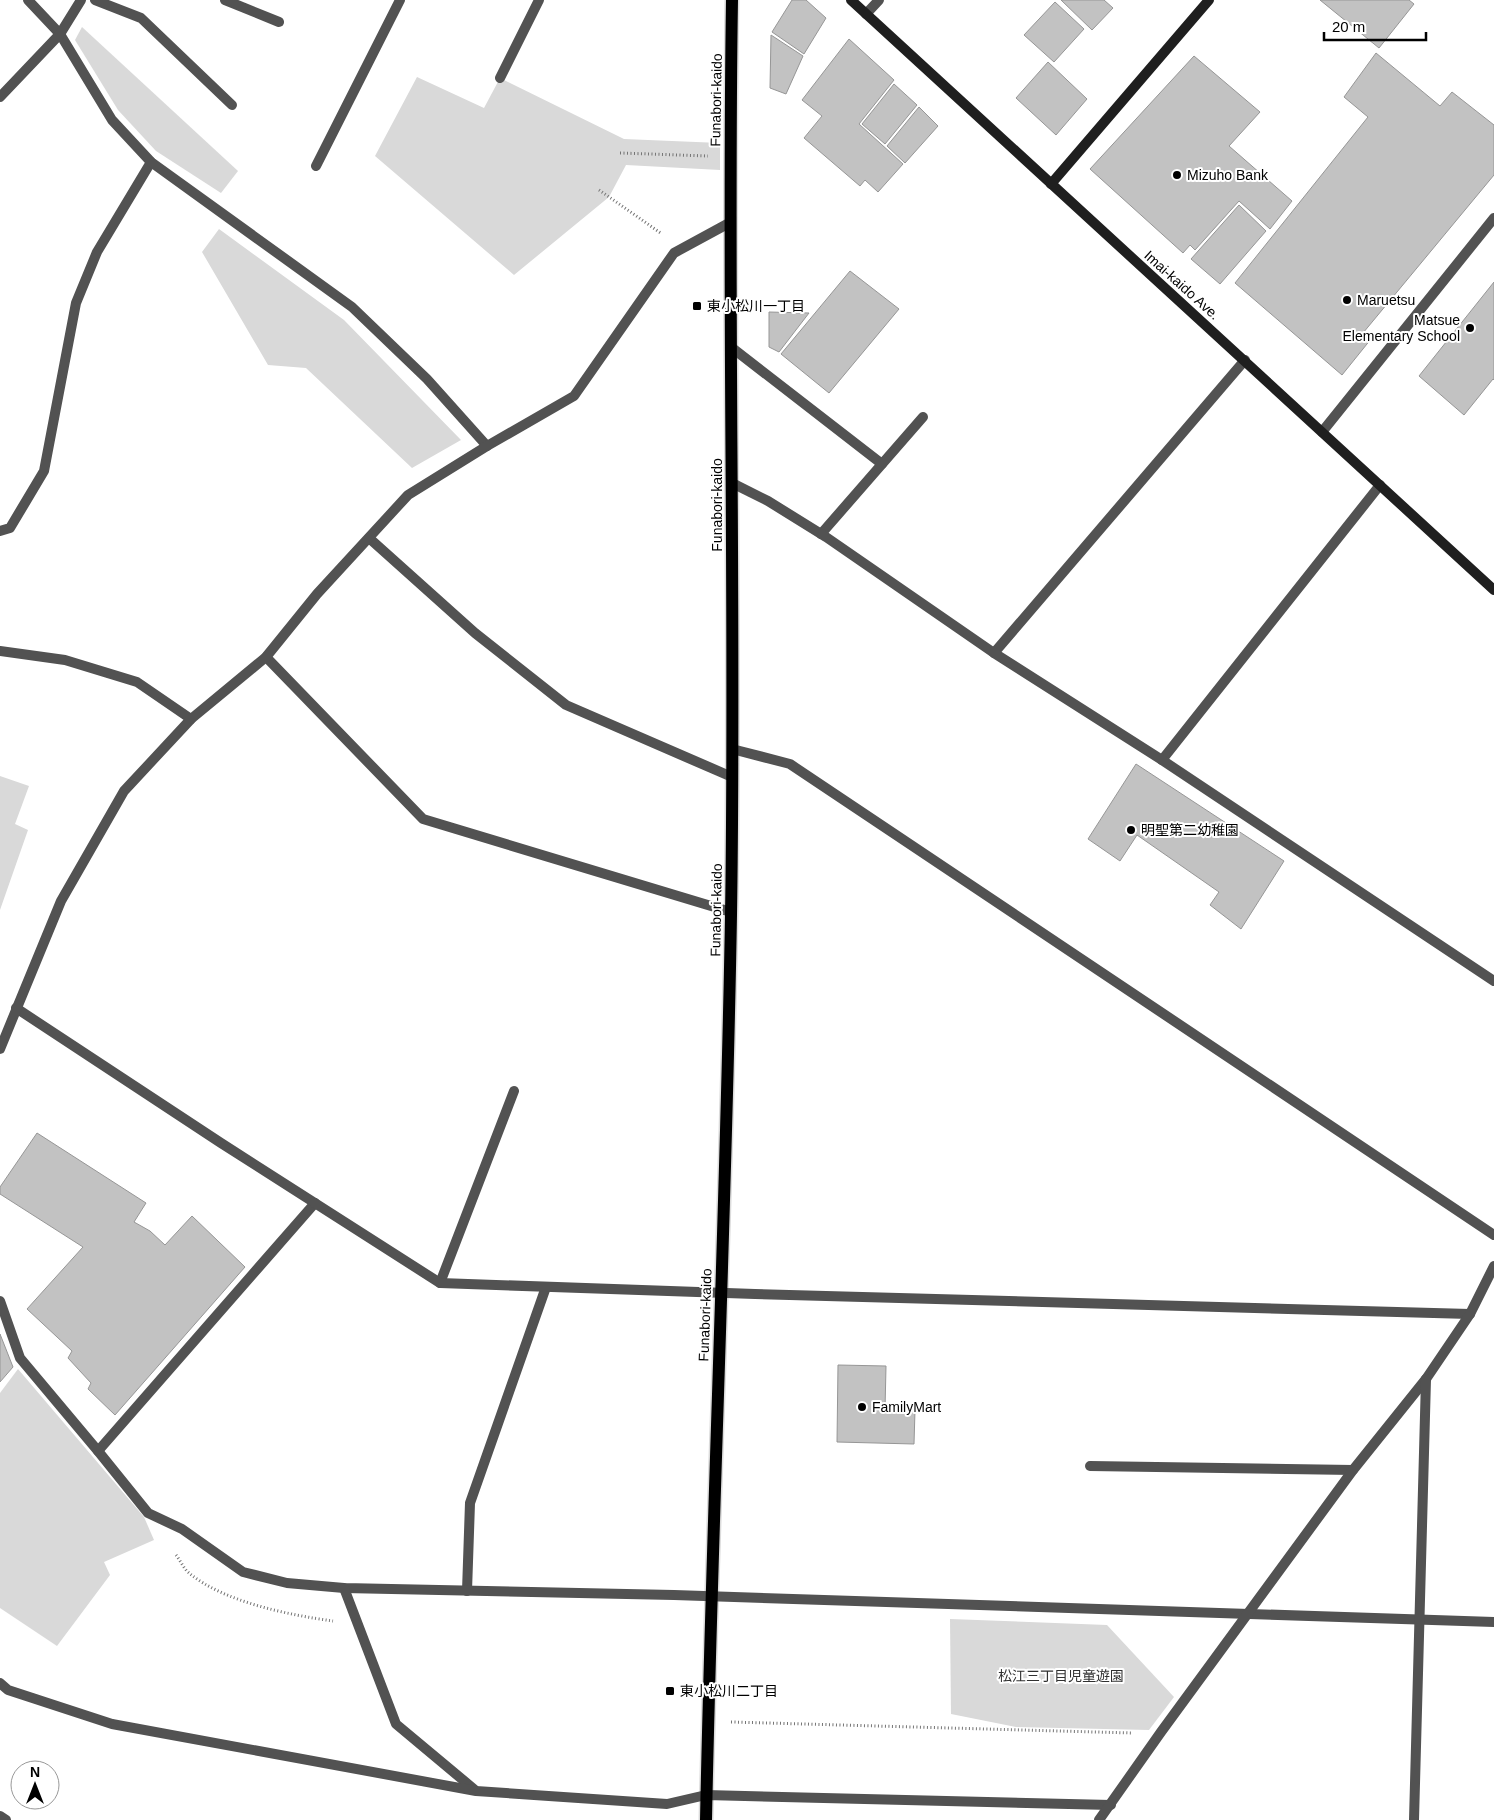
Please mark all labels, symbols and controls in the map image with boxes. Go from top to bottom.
scale bar [1324,10,1426,42]
text: 20 m [1332,18,1365,35]
street label: Funabori-kaido [707,53,725,147]
place label: Mizuho Bank [1187,167,1269,183]
marker: Mizuho Bank [1171,169,1183,181]
street label: Imai-kaido Ave. [1141,247,1223,323]
place label: Maruetsu [1357,292,1415,308]
marker: Maruetsu [1341,294,1353,306]
place label: 東小松川一丁目 [707,298,805,314]
marker: 東小松川一丁目 [691,300,703,312]
place label: Matsue Elementary School [1342,312,1460,344]
marker: Matsue Elementary School [1464,322,1476,334]
street label: Funabori-kaido [709,458,725,552]
place label: 明聖第二幼稚園 [1141,822,1239,838]
marker: 明聖第二幼稚園 [1125,824,1137,836]
street label: Funabori-kaido [707,863,725,957]
street label: Funabori-kaido [695,1268,715,1362]
place label: FamilyMart [872,1399,941,1415]
marker: FamilyMart [856,1401,868,1413]
park label: 松江三丁目児童遊園 [998,1668,1124,1684]
place label: 東小松川二丁目 [680,1683,778,1699]
marker: 東小松川二丁目 [664,1685,676,1697]
north arrow [10,1760,60,1810]
text: N [30,1764,40,1780]

